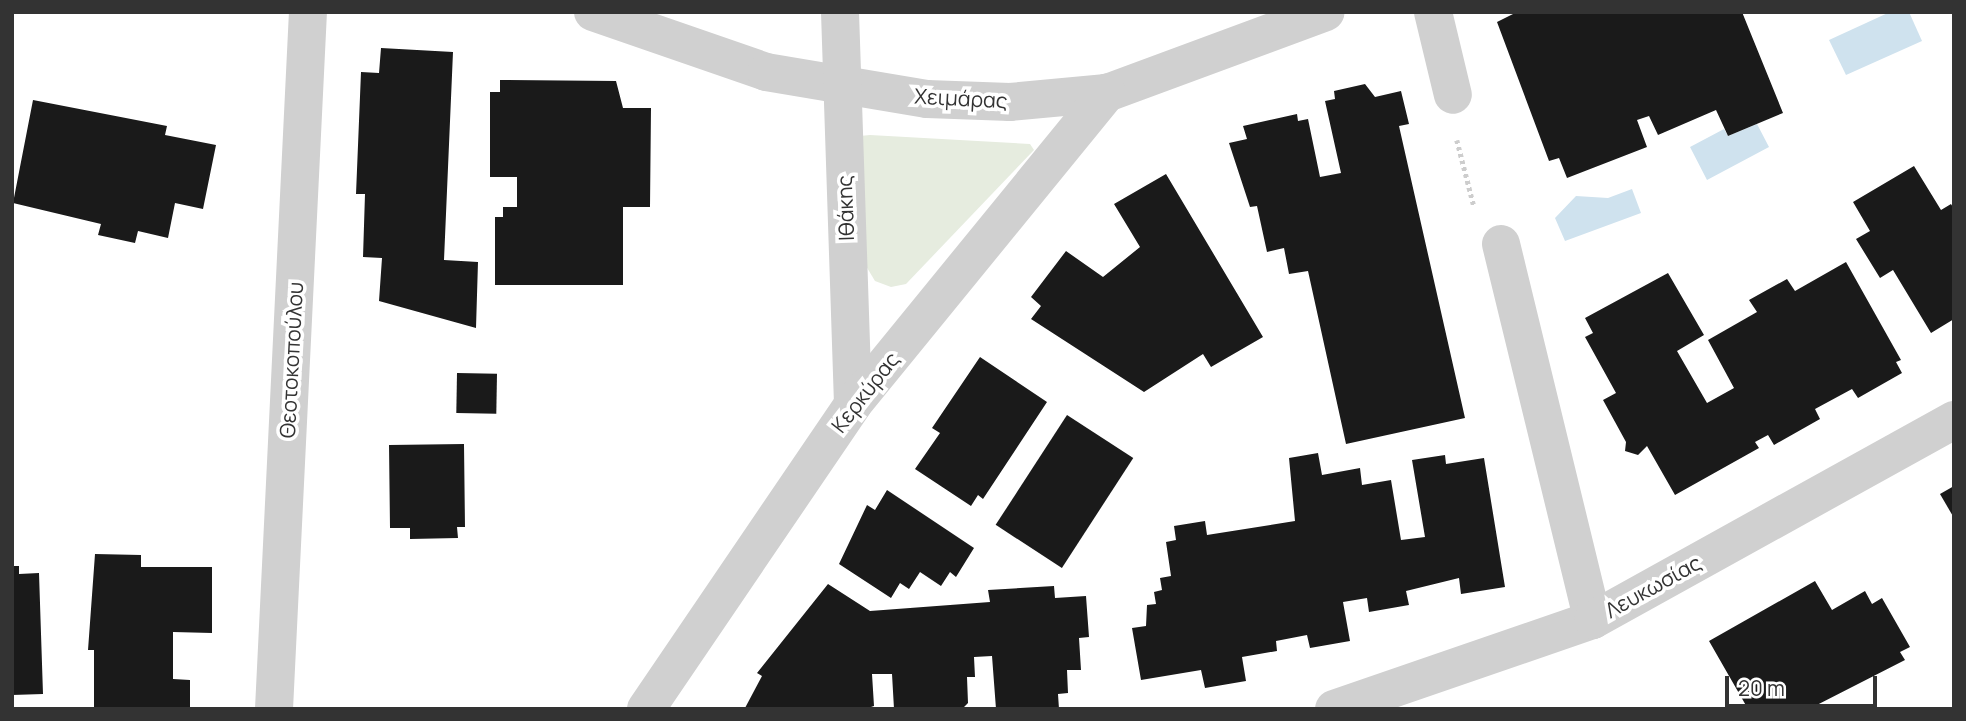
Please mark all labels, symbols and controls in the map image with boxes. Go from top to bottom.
street label: Χειμάρας [914,83,1008,113]
street label: Ιθάκης [831,175,859,241]
street label: Θεοτοκοπούλου [274,281,308,439]
street label: Κερκύρας [826,347,904,437]
street label: Λευκωσίας [1601,549,1705,623]
scale bar [1728,662,1880,706]
text: 20 m [1738,674,1785,702]

